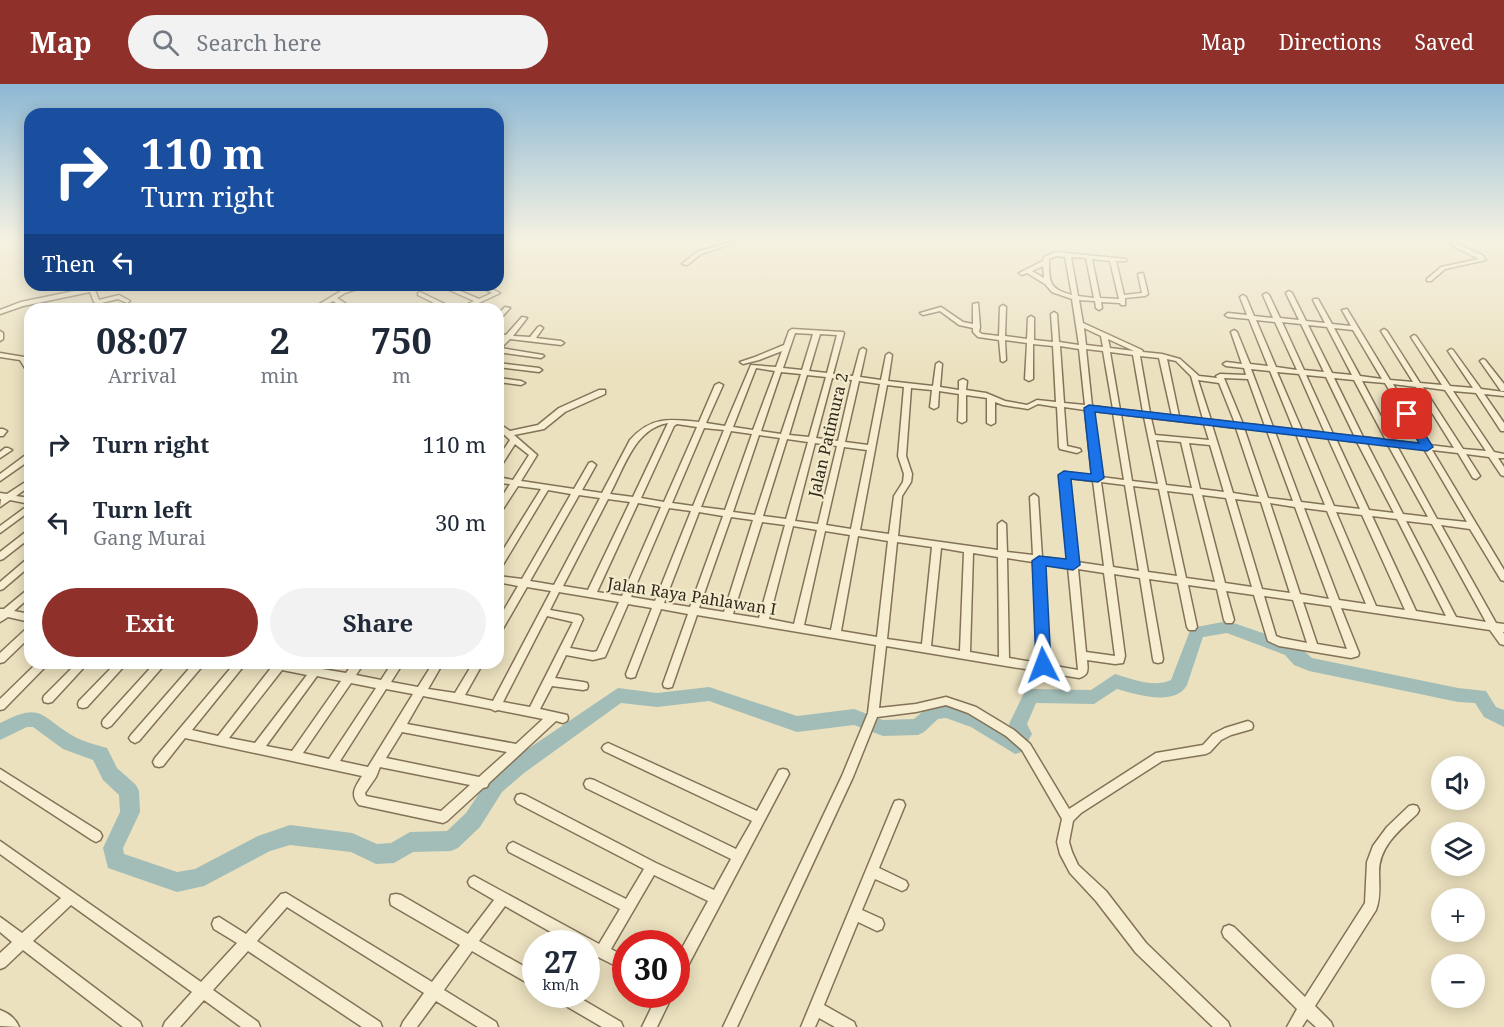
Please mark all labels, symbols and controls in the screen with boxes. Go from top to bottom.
search box [128,15,548,69]
text: Map [30,23,92,61]
icon: search [149,26,182,59]
text: Search here [197,27,321,57]
text: Map [1201,28,1246,56]
text: Directions [1279,28,1381,56]
text: Saved [1414,28,1474,56]
text: 110 m [141,124,265,181]
icon: right [42,132,120,210]
text: Turn right [141,178,274,215]
icon: left [107,246,140,279]
text: Then [42,248,95,278]
text: 08:07 [96,316,188,365]
text: 2 [269,316,290,365]
text: 750 [371,316,432,365]
text: Arrival [108,362,176,389]
text: min [261,362,299,389]
text: m [392,362,411,389]
street label: Jalan Patimura 2 [803,371,853,500]
pin [1381,388,1432,439]
icon: arrive [1390,397,1423,430]
icon: right [42,428,75,461]
text: Turn right [93,429,209,459]
text: 110 m [423,429,486,459]
text: Turn left [93,494,192,524]
icon: left [42,506,75,539]
text: 30 m [435,507,486,537]
text: Gang Murai [93,524,206,551]
street label: Jalan Raya Pahlawan I [605,572,778,620]
button: Exit [42,588,258,657]
button: Share [270,588,486,657]
position arrow [1011,633,1075,697]
map controls [1431,756,1485,1008]
button: sound [1431,756,1485,810]
button: layers [1431,822,1485,876]
button: + [1431,888,1485,942]
speed limit sign: 30 [612,930,690,1008]
text: 27 [544,941,578,982]
button: − [1431,954,1485,1008]
text: km/h [543,974,579,994]

